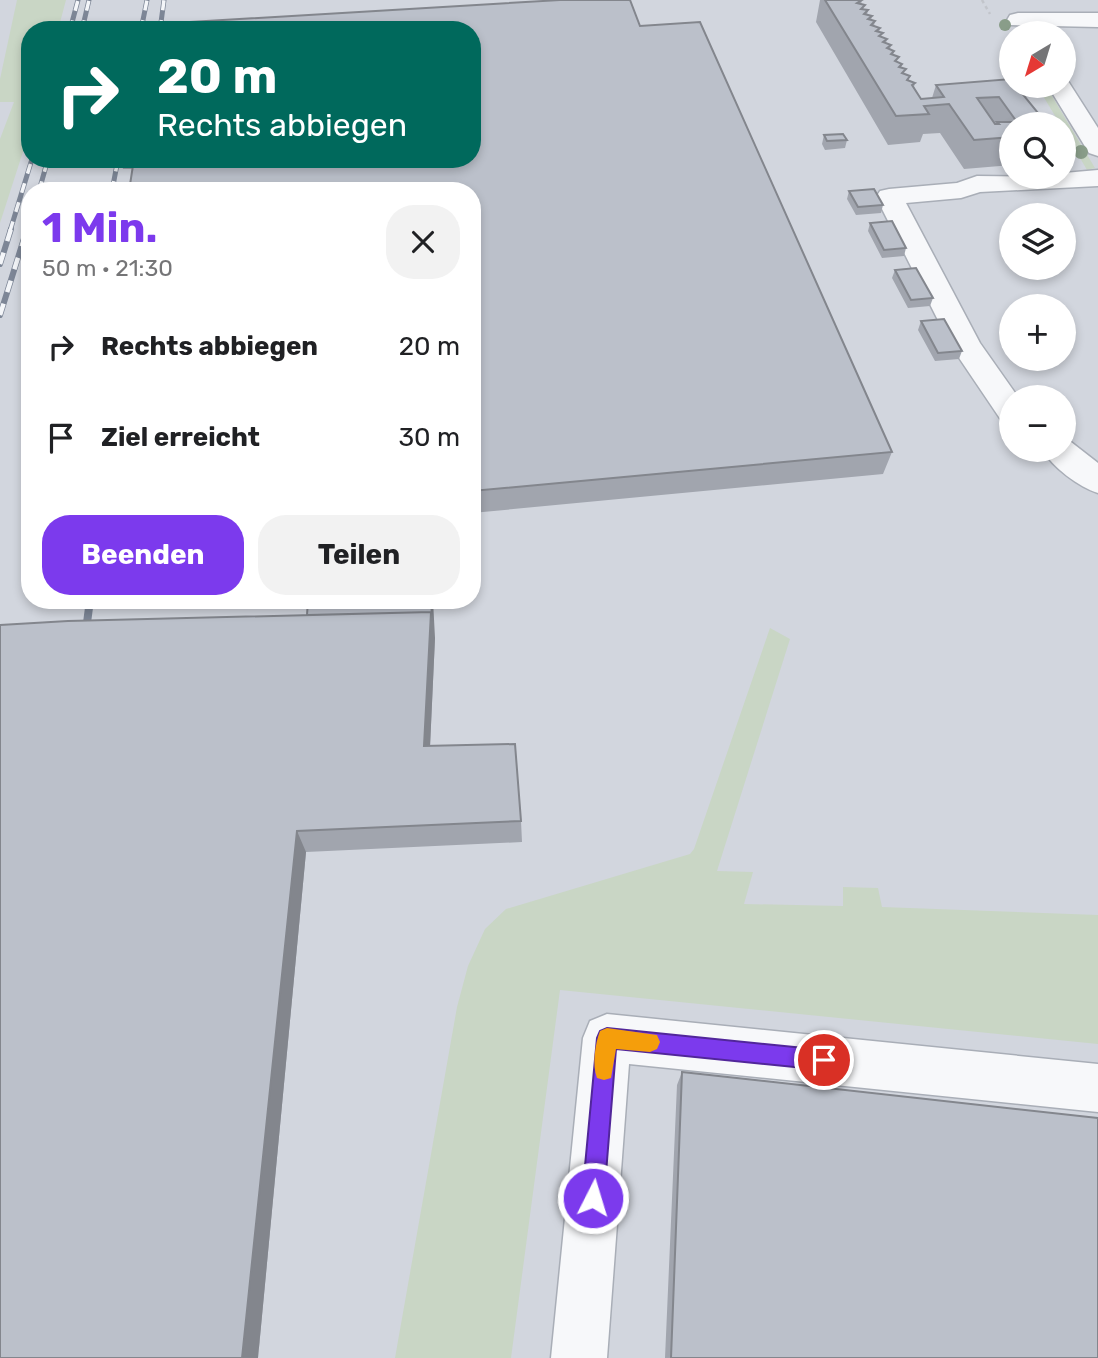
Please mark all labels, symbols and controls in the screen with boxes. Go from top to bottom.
north arrow [999,21,1076,98]
map controls [999,21,1076,462]
text: 20 m [157,47,278,105]
icon: right [42,49,133,140]
text: Rechts abbiegen [157,106,407,144]
button: search [999,112,1076,189]
text: 1 Min. [42,203,158,253]
button: layers [999,203,1076,280]
button: close [386,205,460,279]
text: 50 m · 21:30 [42,254,173,282]
button: + [999,294,1076,371]
icon: right [42,328,80,366]
text: Rechts abbiegen [101,331,318,362]
text: 20 m [399,331,460,362]
button: − [999,385,1076,462]
icon: arrive [42,419,80,457]
text: Ziel erreicht [101,422,260,453]
text: 30 m [398,422,460,453]
button: Beenden [42,515,244,595]
button: Teilen [258,515,460,595]
pin [794,1030,854,1090]
icon: arrive [805,1041,843,1079]
position arrow [556,1161,630,1235]

